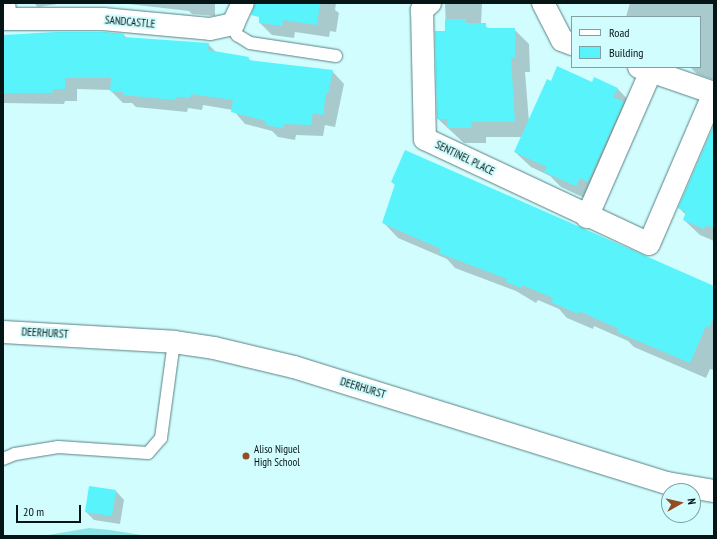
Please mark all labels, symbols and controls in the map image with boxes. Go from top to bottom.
street label: SANDCASTLE [104,13,156,31]
legend [571,16,701,68]
text: Road [609,25,629,40]
text: Building [609,45,644,60]
street label: SENTINEL PLACE [433,138,497,178]
street label: DEERHURST [21,325,69,341]
street label: DEERHURST [339,375,387,401]
place label: Aliso Niguel High School [254,443,300,469]
marker: Aliso Niguel High School [241,451,251,461]
north arrow [661,483,701,523]
scale bar [18,497,83,523]
text: N [685,498,699,505]
text: 20 m [23,504,44,519]

